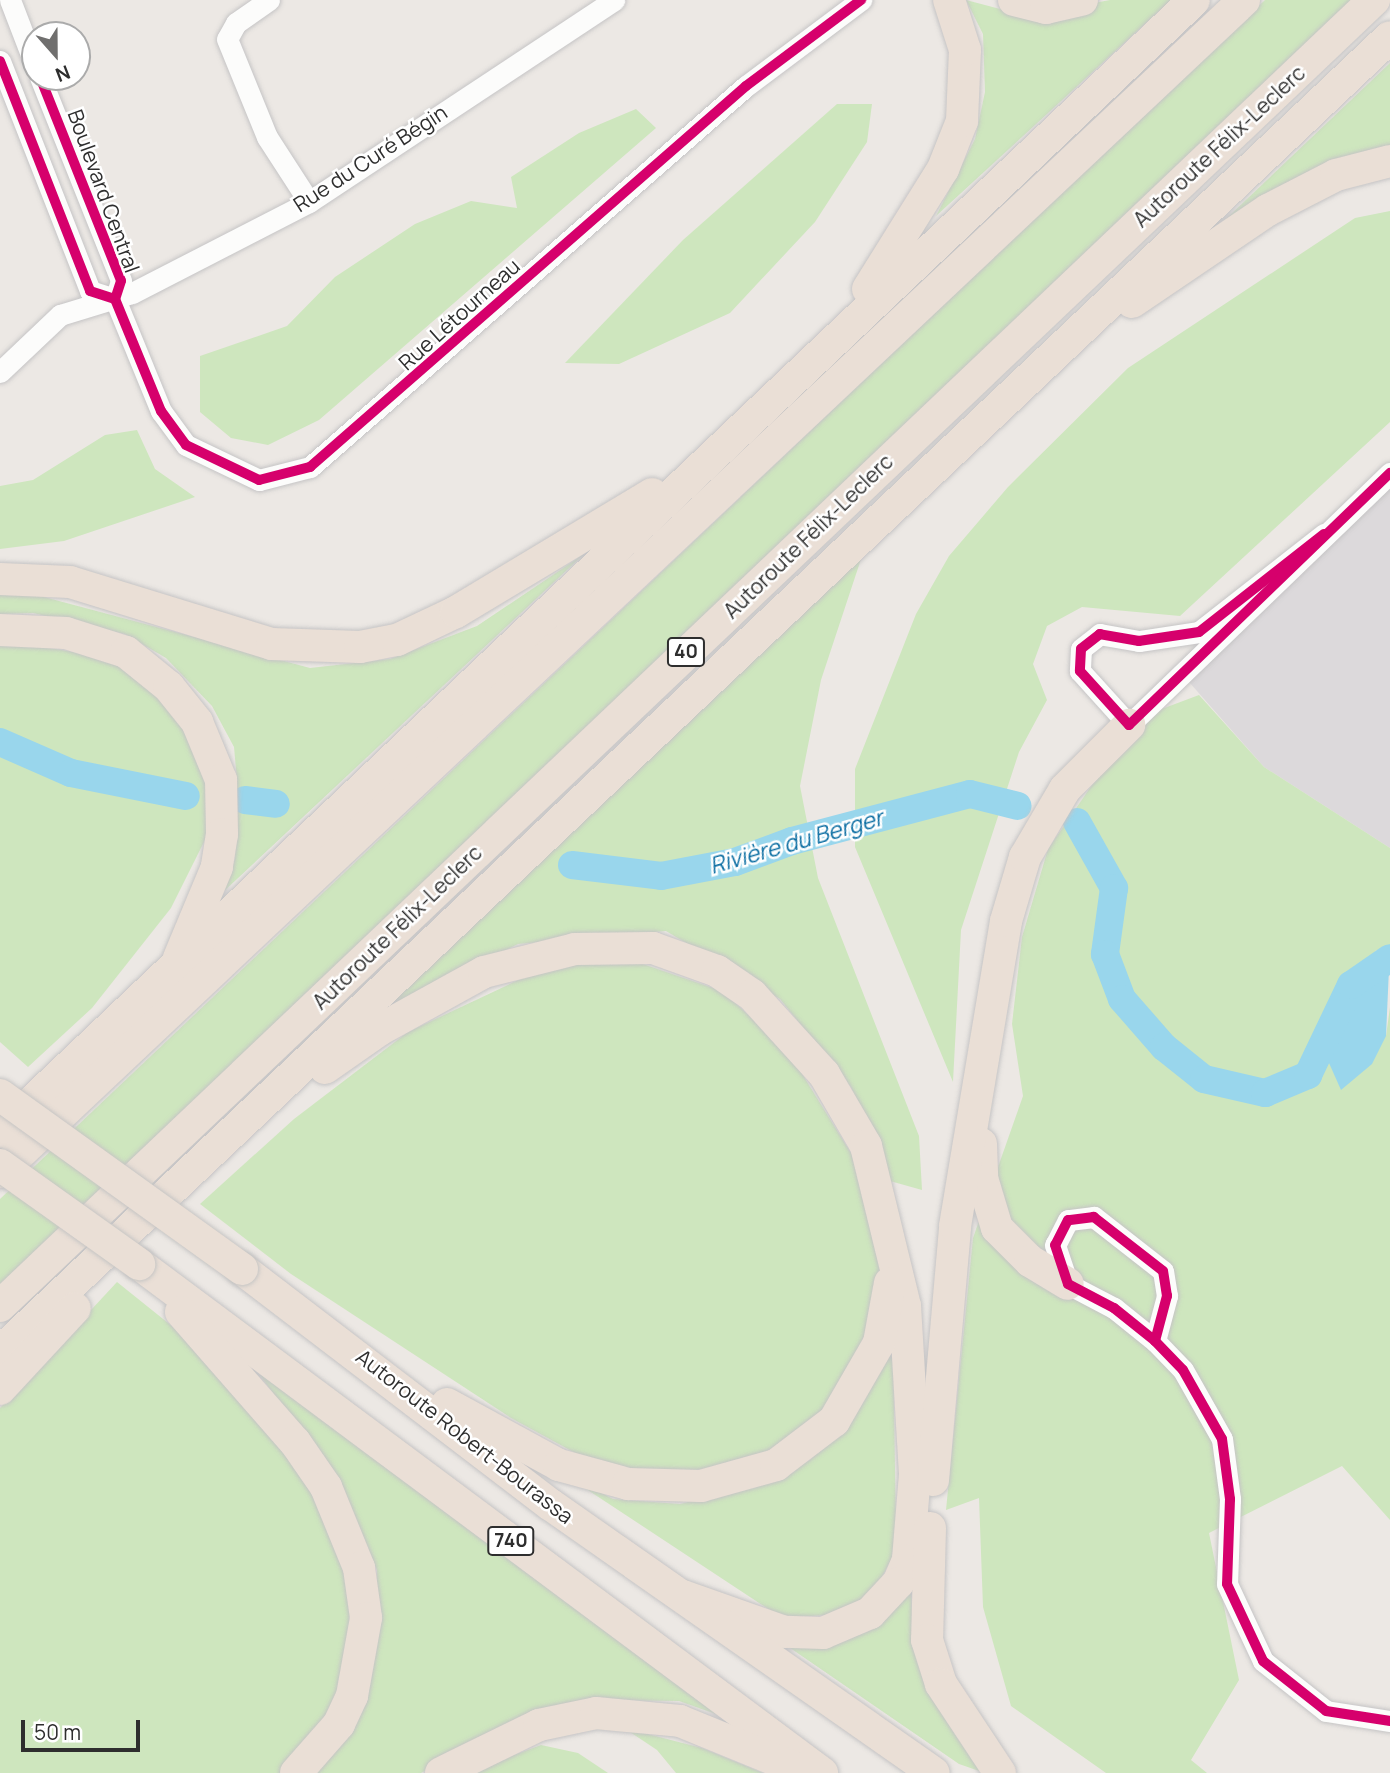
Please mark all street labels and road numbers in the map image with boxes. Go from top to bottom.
street label: Autoroute Félix-Leclerc [1128,60,1310,232]
street label: Rue du Curé Bégin [289,99,451,217]
street label: Boulevard Central [63,106,145,276]
street label: Rue Létourneau [393,253,525,375]
street label: Autoroute Félix-Leclerc [718,449,898,623]
road number: 40 [667,636,705,667]
street label: Autoroute Félix-Leclerc [307,840,487,1014]
street label: Autoroute Robert-Bourassa [351,1343,579,1529]
road number: 740 [486,1526,536,1556]

